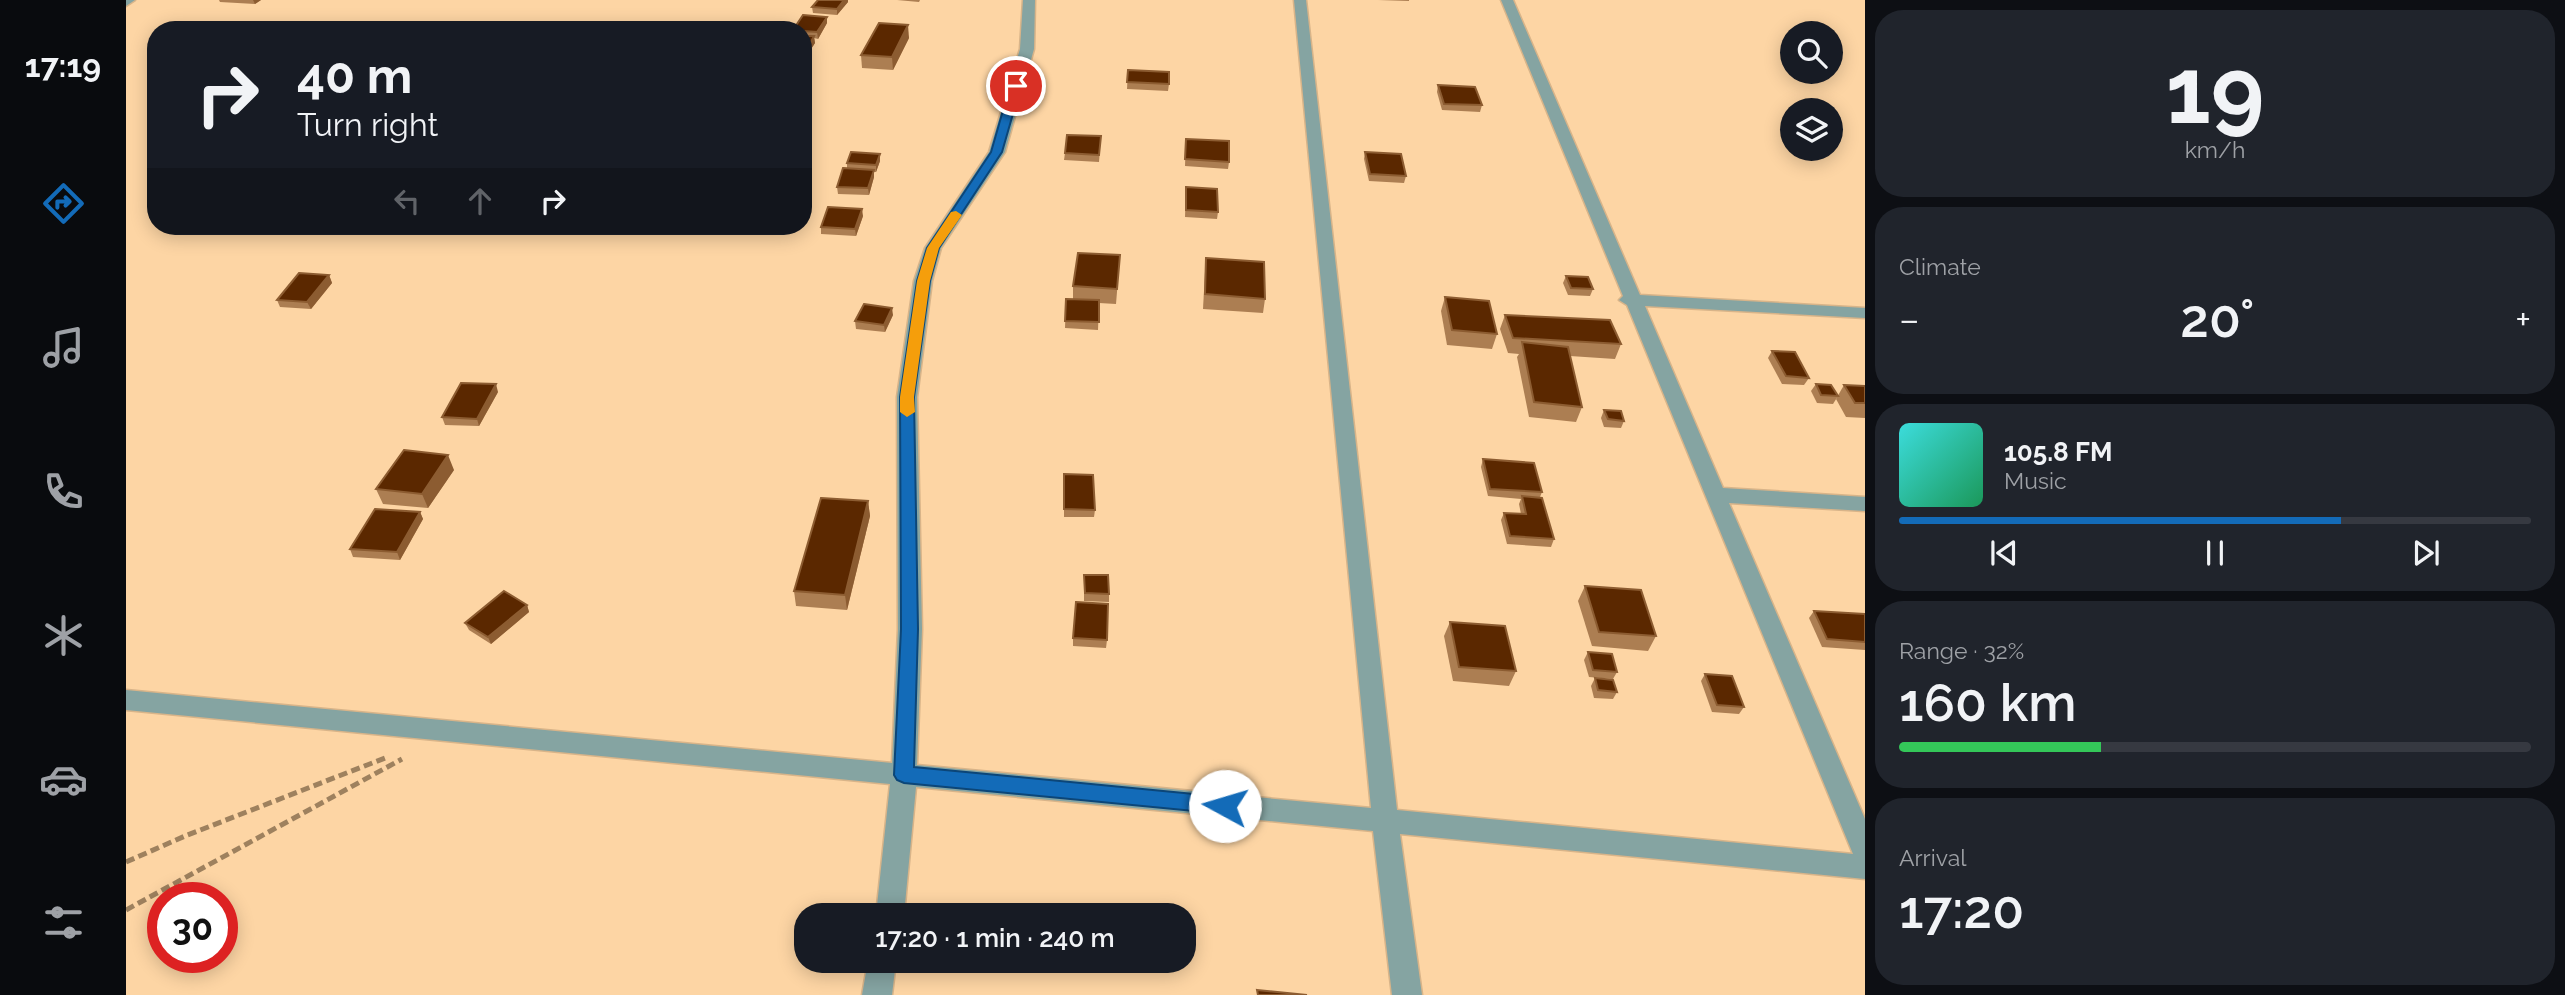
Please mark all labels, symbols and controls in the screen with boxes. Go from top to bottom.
map controls [1780,21,1843,161]
button: search [1780,21,1843,84]
text: 19 [2166,37,2264,144]
text: 17:19 [25,47,101,84]
text: 40 m [297,47,412,104]
icon: right [182,49,273,140]
pin [986,56,1046,116]
icon: arrive [997,67,1035,105]
button: layers [1780,98,1843,161]
text: Turn right [297,106,438,143]
text: km/h [2185,136,2245,163]
icon: directions [39,179,88,228]
icon: left [388,182,426,220]
icon: ahead [461,182,499,220]
icon: right [534,182,572,220]
text: Climate [1899,253,1981,280]
text: 20° [2180,288,2254,349]
text: − [1899,297,1919,342]
text: + [2515,297,2531,342]
icon: music [39,323,88,372]
text: 105.8 FM [2004,437,2112,467]
icon: phone [39,467,88,516]
text: Music [2004,467,2067,494]
icon: previous [1985,534,2023,572]
icon: pause [2196,534,2234,572]
icon: next [2407,534,2445,572]
icon: climate [39,611,88,660]
text: Range · 32% [1899,637,2024,664]
text: 160 km [1899,672,2077,733]
icon: car [39,755,88,804]
position arrow [1188,769,1262,843]
text: Arrival [1899,844,1966,871]
text: 17:20 [1899,879,2024,940]
speed limit sign: 30 [147,882,238,973]
icon: filters [39,898,88,947]
text: 17:20 · 1 min · 240 m [875,923,1115,953]

